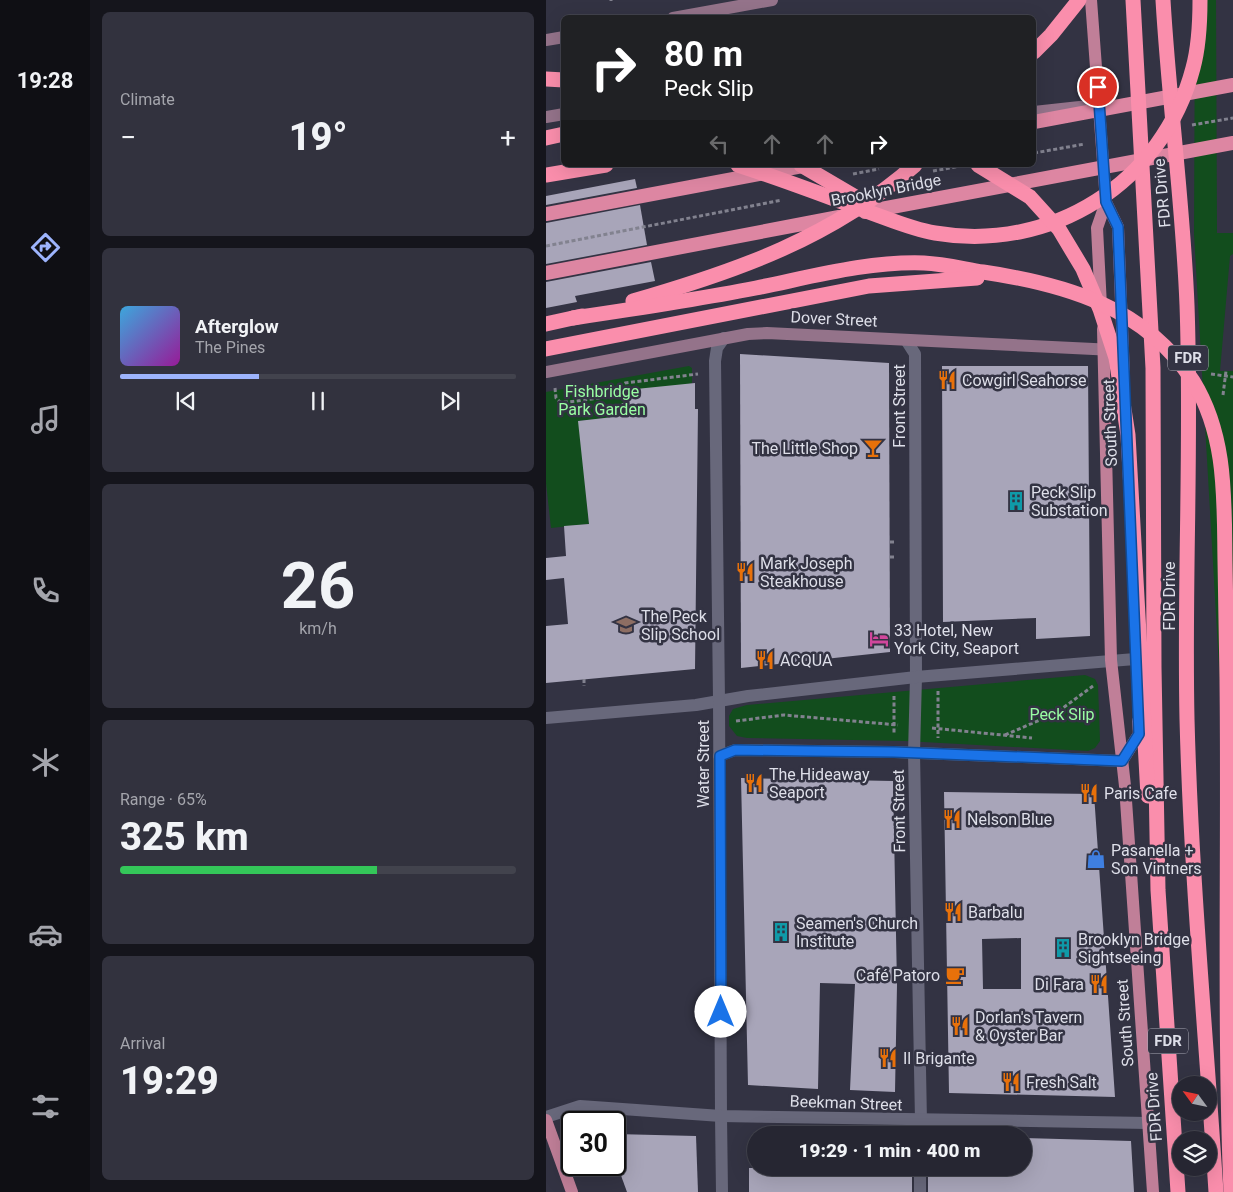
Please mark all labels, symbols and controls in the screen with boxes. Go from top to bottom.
text: 80 m [664,34,743,75]
icon: right [581,35,646,100]
pin [1077,66,1119,108]
text: 19:28 [17,68,73,93]
icon: arrive [1084,73,1112,101]
text: Peck Slip [664,76,754,101]
text: Climate [120,90,175,109]
text: 19° [289,115,347,159]
text: − [120,121,136,154]
text: + [500,121,516,154]
icon: left [705,130,733,158]
icon: ahead [758,130,786,158]
icon: ahead [811,130,839,158]
icon: right [864,130,892,158]
street label: FDR Drive [1150,158,1174,228]
street label: Brooklyn Bridge [829,170,943,210]
icon: directions [28,230,63,265]
street label: Dover Street [790,307,878,331]
text: Afterglow [195,315,279,338]
text: The Pines [195,338,265,357]
road number: FDR [1168,346,1208,370]
street label: Front Street [890,364,909,448]
restaurant icon: Cowgirl Seahorse [936,369,958,391]
place label: Cowgirl Seahorse [962,371,1087,390]
street label: South Street [1099,379,1121,467]
park label: Fishbridge Park Garden [558,382,646,419]
icon: previous [172,387,200,415]
icon: pause [304,387,332,415]
icon: next [436,387,464,415]
icon: music [28,402,63,437]
bar icon: The Little Shop [862,437,884,459]
place label: The Little Shop [751,439,858,458]
place label: Peck Slip Substation [1031,483,1108,520]
building icon: Peck Slip Substation [1005,490,1027,512]
text: 26 [281,548,355,624]
place label: Mark Joseph Steakhouse [760,554,853,591]
restaurant icon: Mark Joseph Steakhouse [734,561,756,583]
street label: FDR Drive [1160,561,1179,631]
icon: phone [28,573,63,608]
place label: The Peck Slip School [641,607,720,644]
school or university icon: The Peck Slip School [615,614,637,636]
text: km/h [299,619,337,638]
place label: 33 Hotel, New York City, Seaport [894,621,1019,658]
hotel icon: 33 Hotel, New York City, Seaport [868,628,890,650]
restaurant icon: ACQUA [754,649,776,671]
place label: ACQUA [780,651,833,670]
park label: Peck Slip [1029,705,1095,724]
street label: Water Street [694,720,713,808]
icon: climate [28,745,63,780]
place label: The Hideaway Seaport [769,765,870,802]
street label: Front Street [889,769,909,853]
restaurant icon: The Hideaway Seaport [743,772,765,794]
restaurant icon: Paris Cafe [1078,782,1100,804]
place label: Paris Cafe [1104,784,1177,803]
text: Range · 65% [120,790,207,809]
restaurant icon: Nelson Blue [941,808,963,830]
place label: Nelson Blue [967,810,1052,829]
text: 325 km [120,815,249,859]
place label: Pasanella + Son Vintners [1111,841,1202,878]
shop icon: Pasanella + Son Vintners [1085,848,1107,870]
restaurant icon: Barbalu [942,901,964,923]
place label: Barbalu [968,903,1023,922]
place label: Seamen's Church Institute [796,914,918,951]
icon: car [28,917,63,952]
building icon: Seamen's Church Institute [770,921,792,943]
place label: Brooklyn Bridge Sightseeing [1078,930,1190,967]
building icon: Brooklyn Bridge Sightseeing [1052,937,1074,959]
cafe icon: Café Patoro [944,964,966,986]
place label: Café Patoro [856,966,940,985]
restaurant icon: Di Fara [1088,973,1110,995]
place label: Di Fara [1035,975,1084,994]
street label: South Street [1112,979,1138,1067]
position arrow [694,985,746,1037]
place label: Dorlan's Tavern & Oyster Bar [975,1008,1082,1045]
restaurant icon: Dorlan's Tavern & Oyster Bar [949,1015,971,1037]
road number: FDR [1148,1028,1188,1054]
text: Arrival [120,1034,165,1053]
restaurant icon: Il Brigante [877,1047,899,1069]
place label: Il Brigante [903,1049,975,1068]
text: 19:29 [120,1059,219,1103]
restaurant icon: Fresh Salt [1000,1071,1022,1093]
street label: FDR Drive [1142,1072,1166,1142]
place label: Fresh Salt [1026,1073,1097,1092]
north arrow [1172,1076,1217,1121]
map controls [1172,1076,1217,1176]
icon: filters [28,1089,63,1124]
street label: Beekman Street [789,1092,903,1114]
speed limit sign: 30 [561,1111,626,1176]
button: layers [1172,1131,1217,1176]
text: 19:29 · 1 min · 400 m [798,1139,981,1162]

